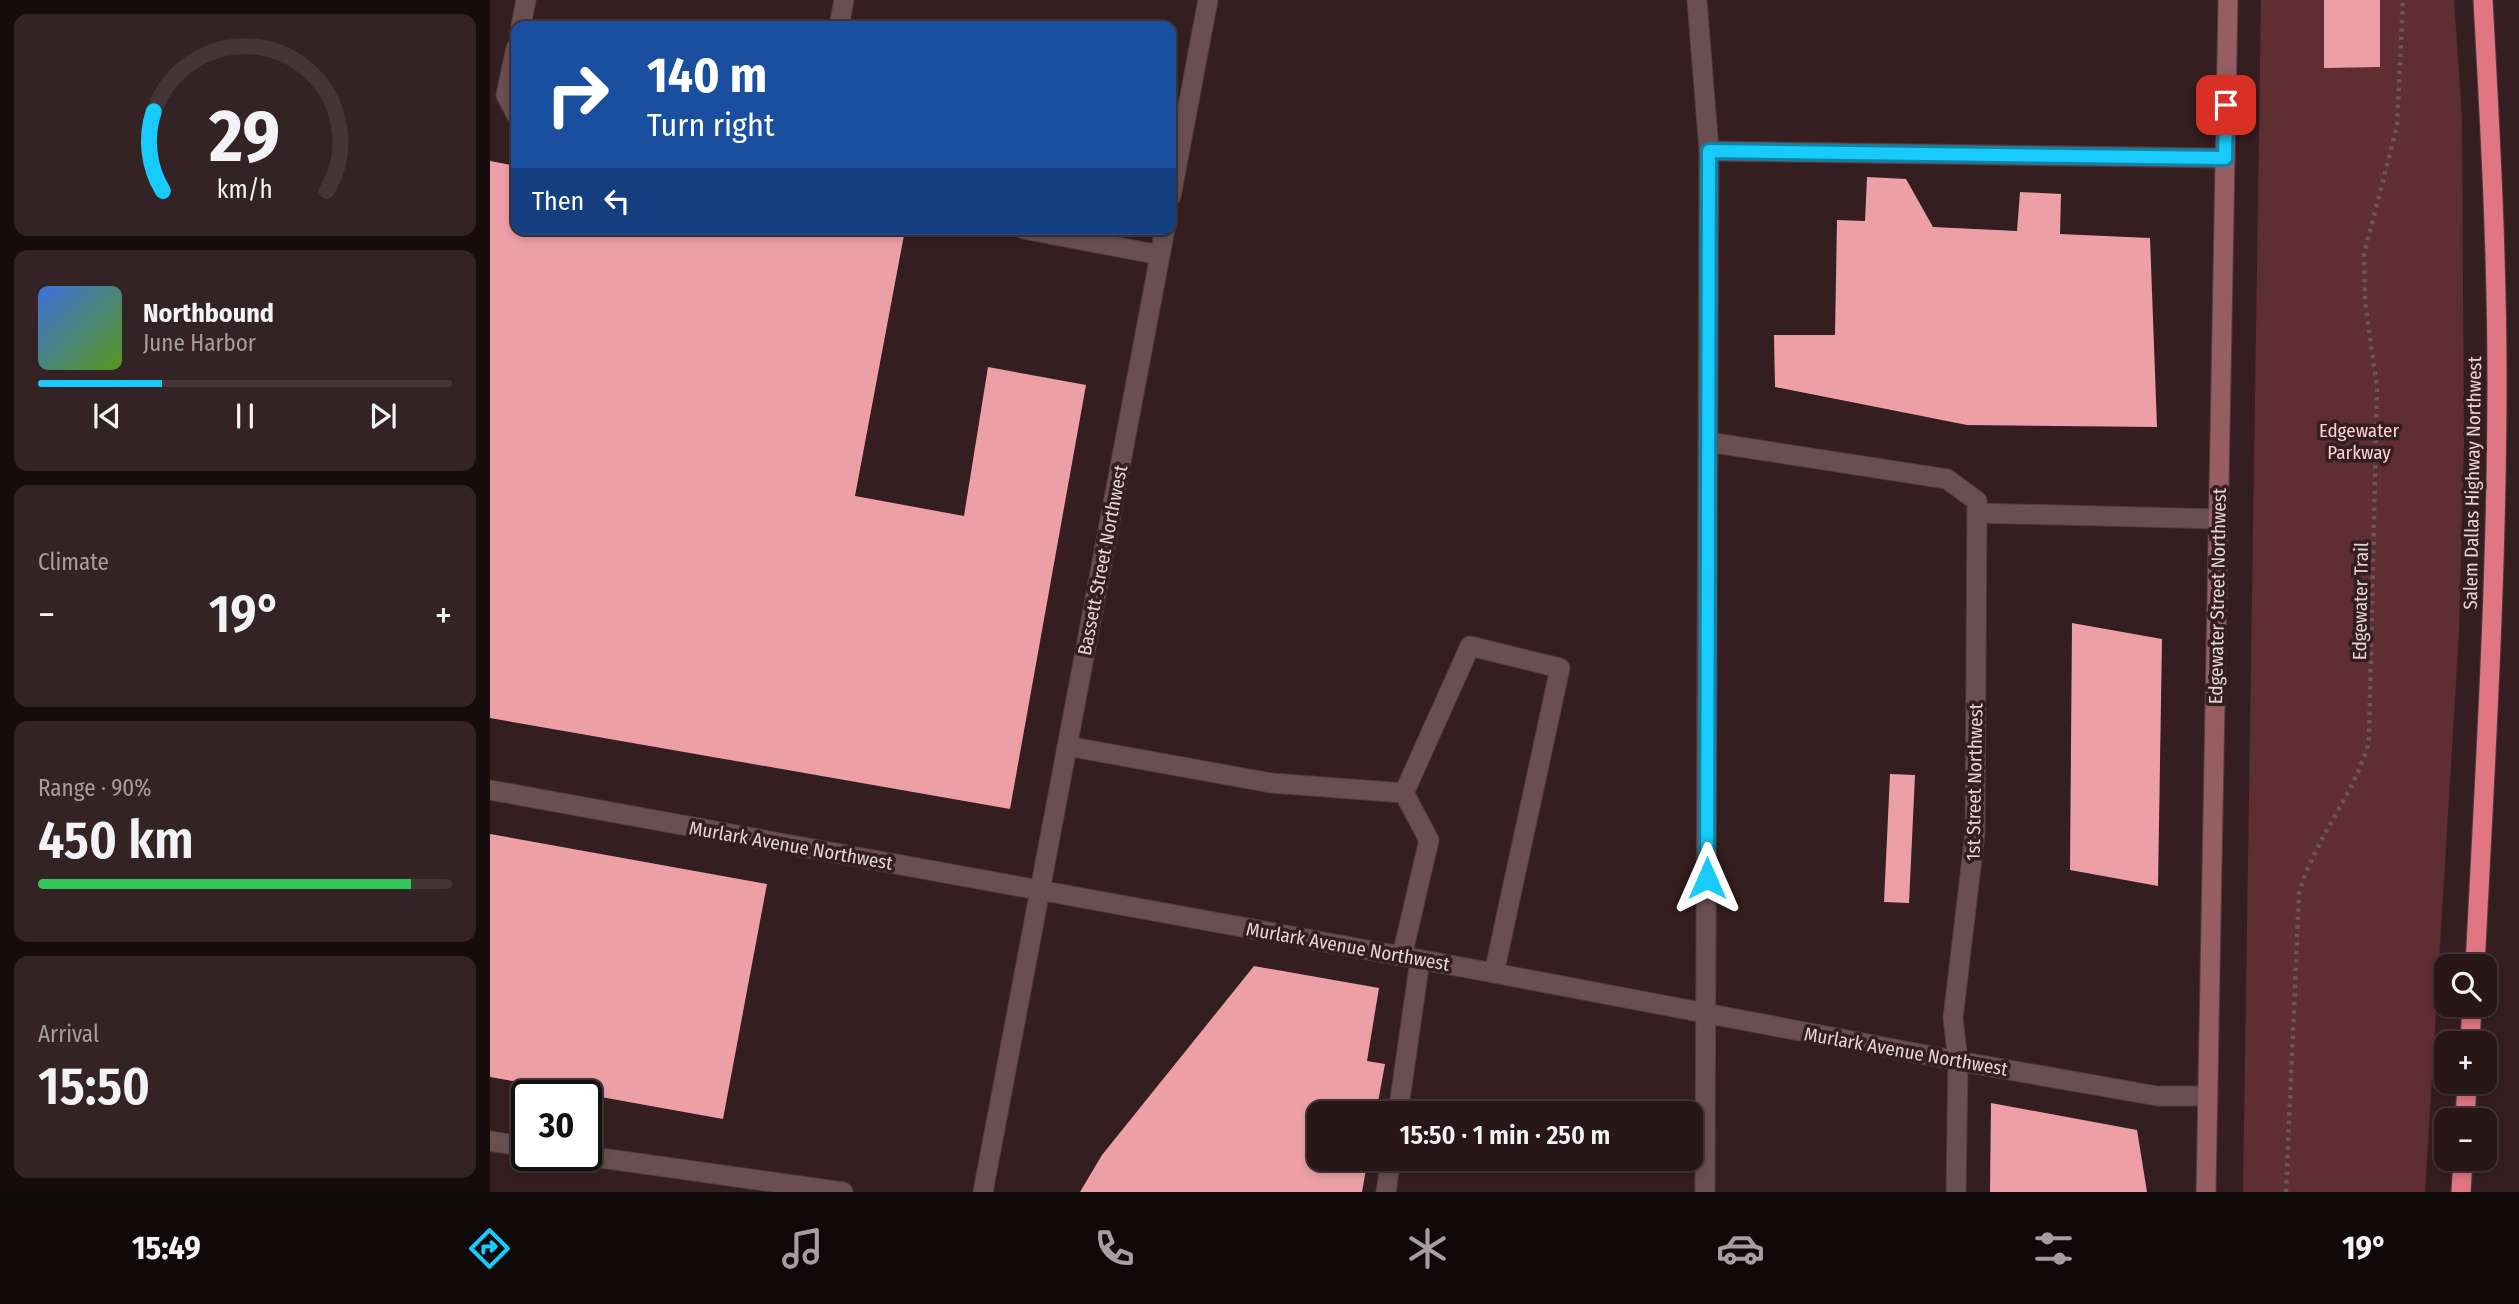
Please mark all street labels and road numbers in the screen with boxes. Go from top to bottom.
street label: Salem Dallas Highway Northwest [2459,355,2486,610]
street label: Bassett Street Northwest [1073,462,1132,657]
street label: Edgewater Street Northwest [2204,487,2231,704]
street label: Edgewater Trail [2348,542,2373,660]
street label: 1st Street Northwest [1962,702,1987,861]
street label: Murlark Avenue Northwest [687,816,895,875]
street label: Murlark Avenue Northwest [1244,917,1452,976]
street label: Murlark Avenue Northwest [1802,1022,2010,1081]

